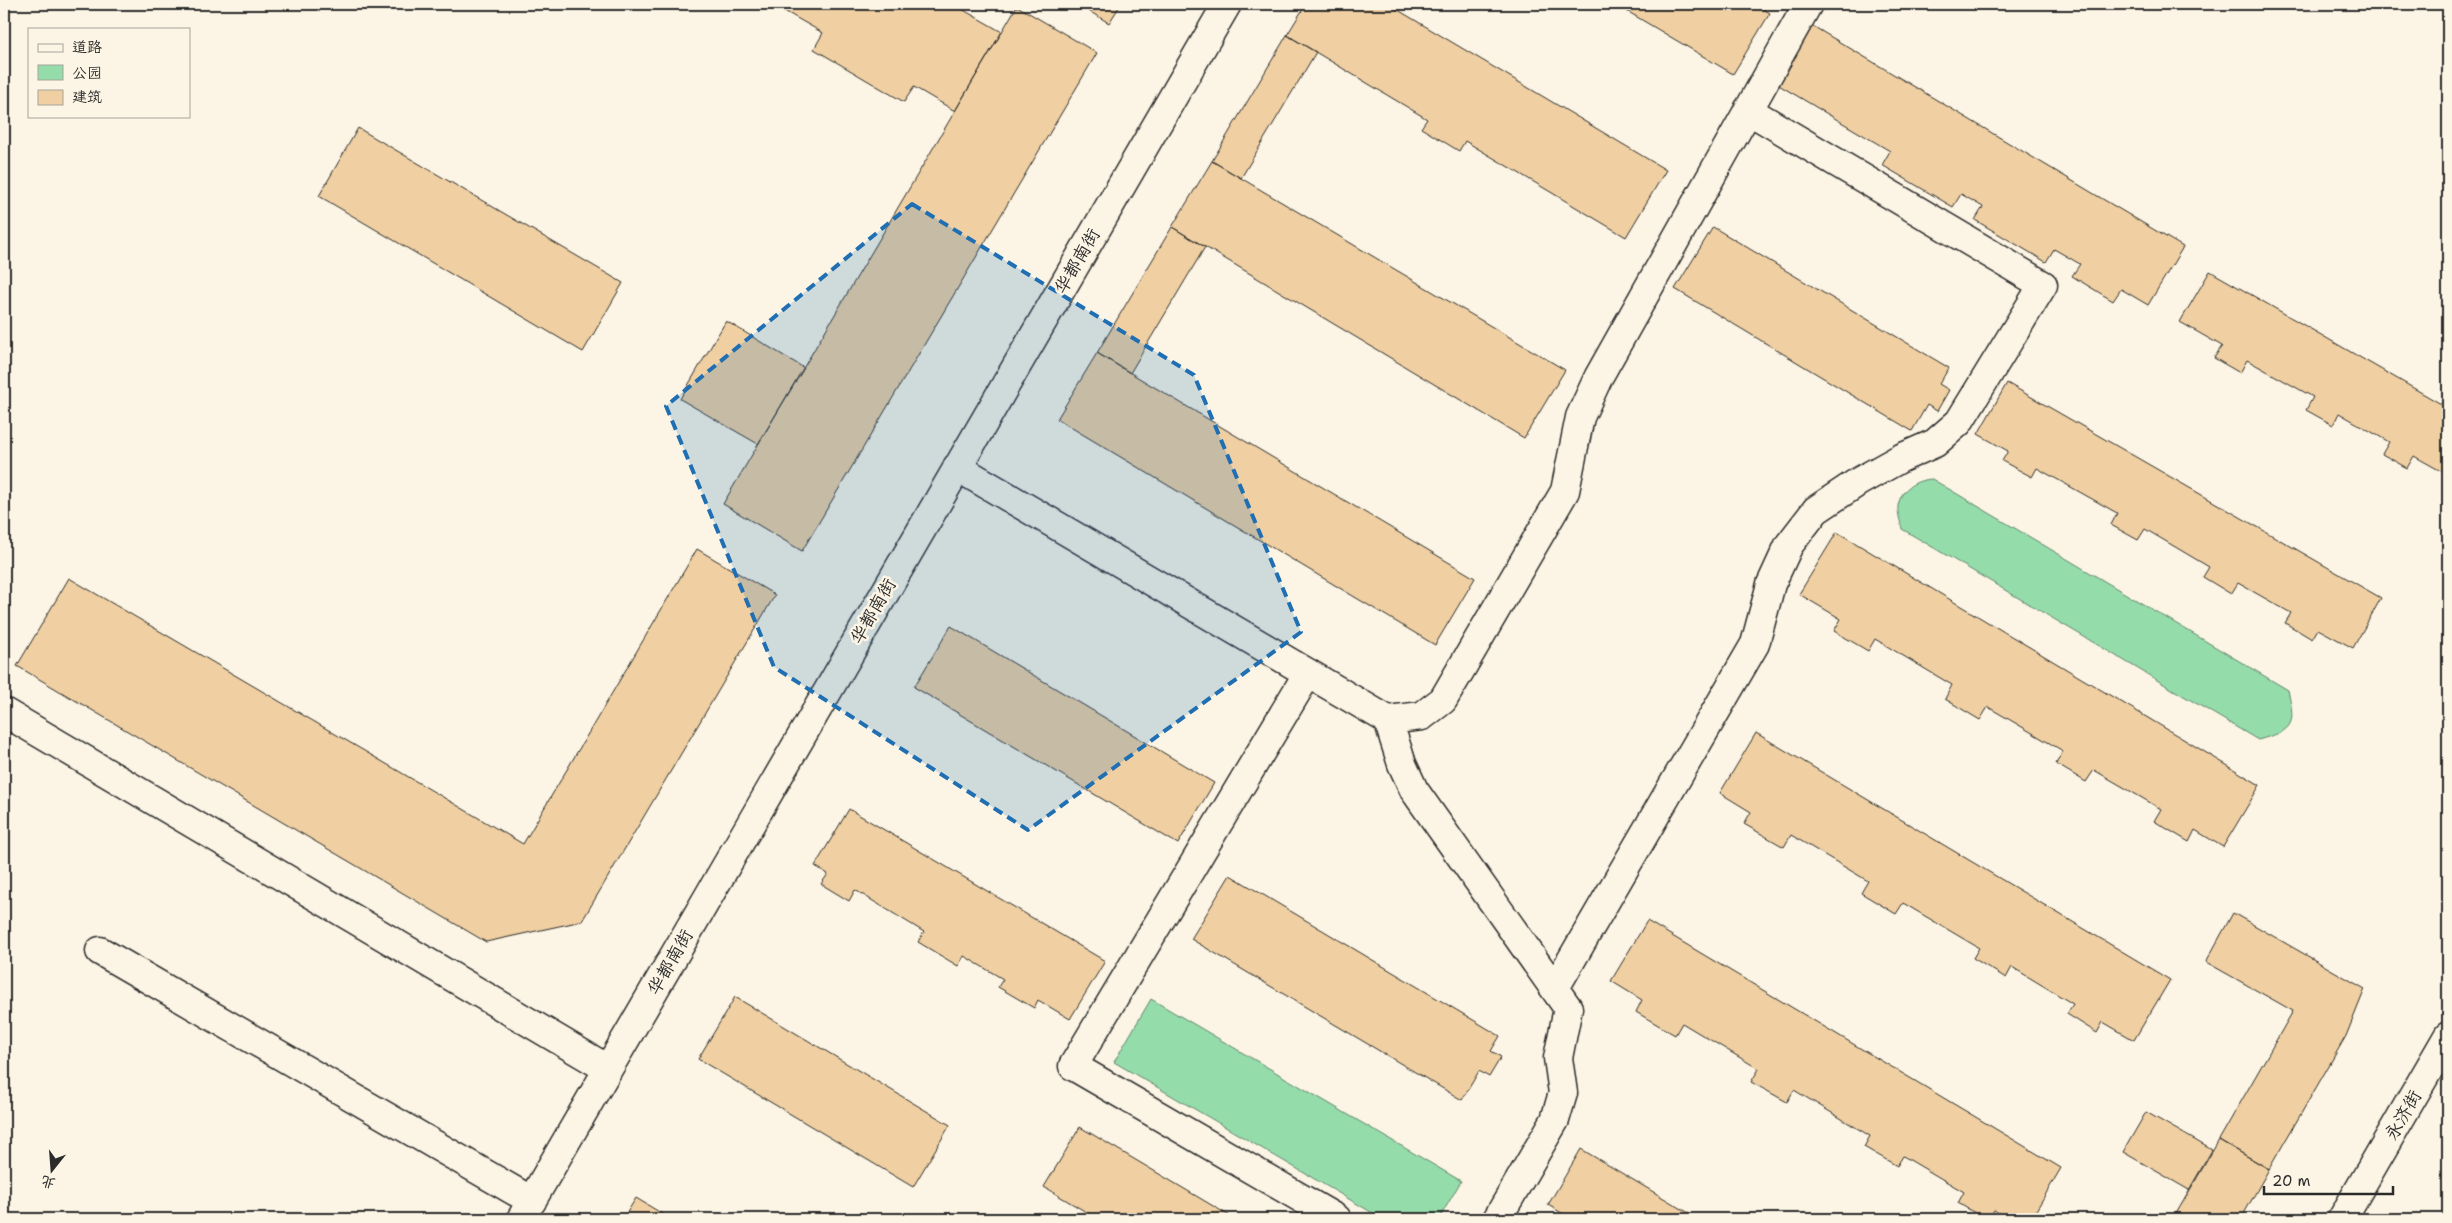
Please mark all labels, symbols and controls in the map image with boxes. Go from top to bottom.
legend [28,28,190,118]
text: 道路 [72,37,102,57]
text: 公园 [72,63,102,83]
text: 建筑 [72,87,102,107]
street label: 华都南街 [1049,224,1105,298]
street label: 华都南街 [845,574,901,648]
street label: 华都南街 [642,925,698,999]
street label: 永济街 [2379,1086,2427,1144]
north arrow [28,1146,78,1196]
scale bar [2264,1163,2393,1195]
text: 20 m [2272,1171,2311,1191]
text: 北 [39,1172,58,1193]

